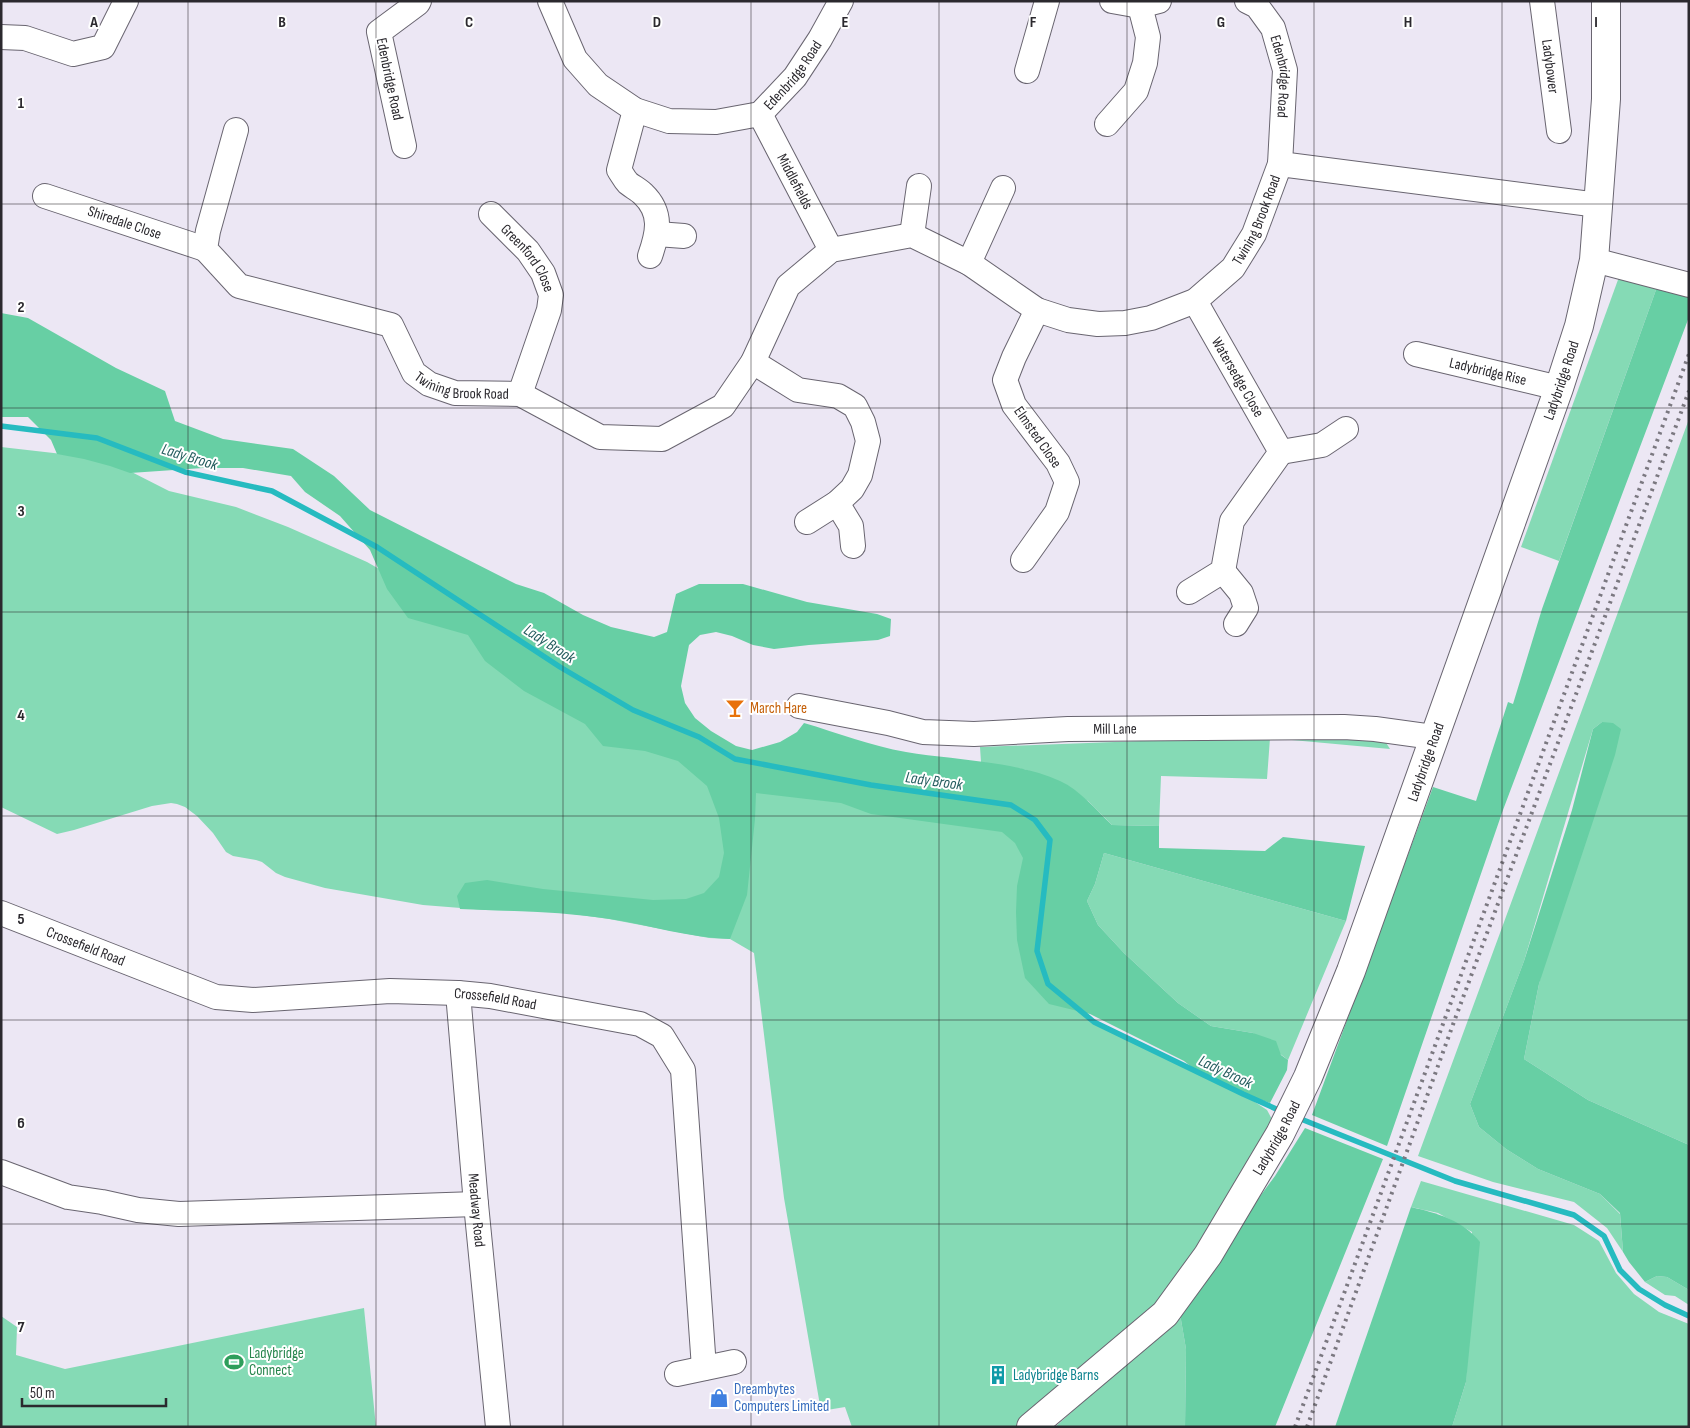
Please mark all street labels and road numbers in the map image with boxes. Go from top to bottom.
street label: Edenbridge Road [1266,33,1294,118]
street label: Edenbridge Road [372,36,408,122]
street label: Edenbridge Road [760,37,826,114]
street label: Ladybower [1537,38,1563,95]
street label: Middlefields [772,151,817,213]
street label: Twining Brook Road [1228,172,1285,269]
street label: Shiredale Close [85,202,164,244]
street label: Greenford Close [496,220,558,295]
street label: Watersedge Close [1207,334,1268,421]
street label: Ladybridge Road [1539,338,1584,423]
street label: Ladybridge Rise [1447,353,1528,390]
street label: Twining Brook Road [411,368,509,404]
street label: Elmsted Close [1009,403,1066,472]
street label: Mill Lane [1093,720,1137,739]
street label: Ladybridge Road [1403,720,1449,804]
street label: Crossefield Road [43,923,128,971]
street label: Crossefield Road [454,984,538,1014]
street label: Ladybridge Road [1249,1098,1305,1179]
street label: Meadway Road [463,1173,489,1248]

